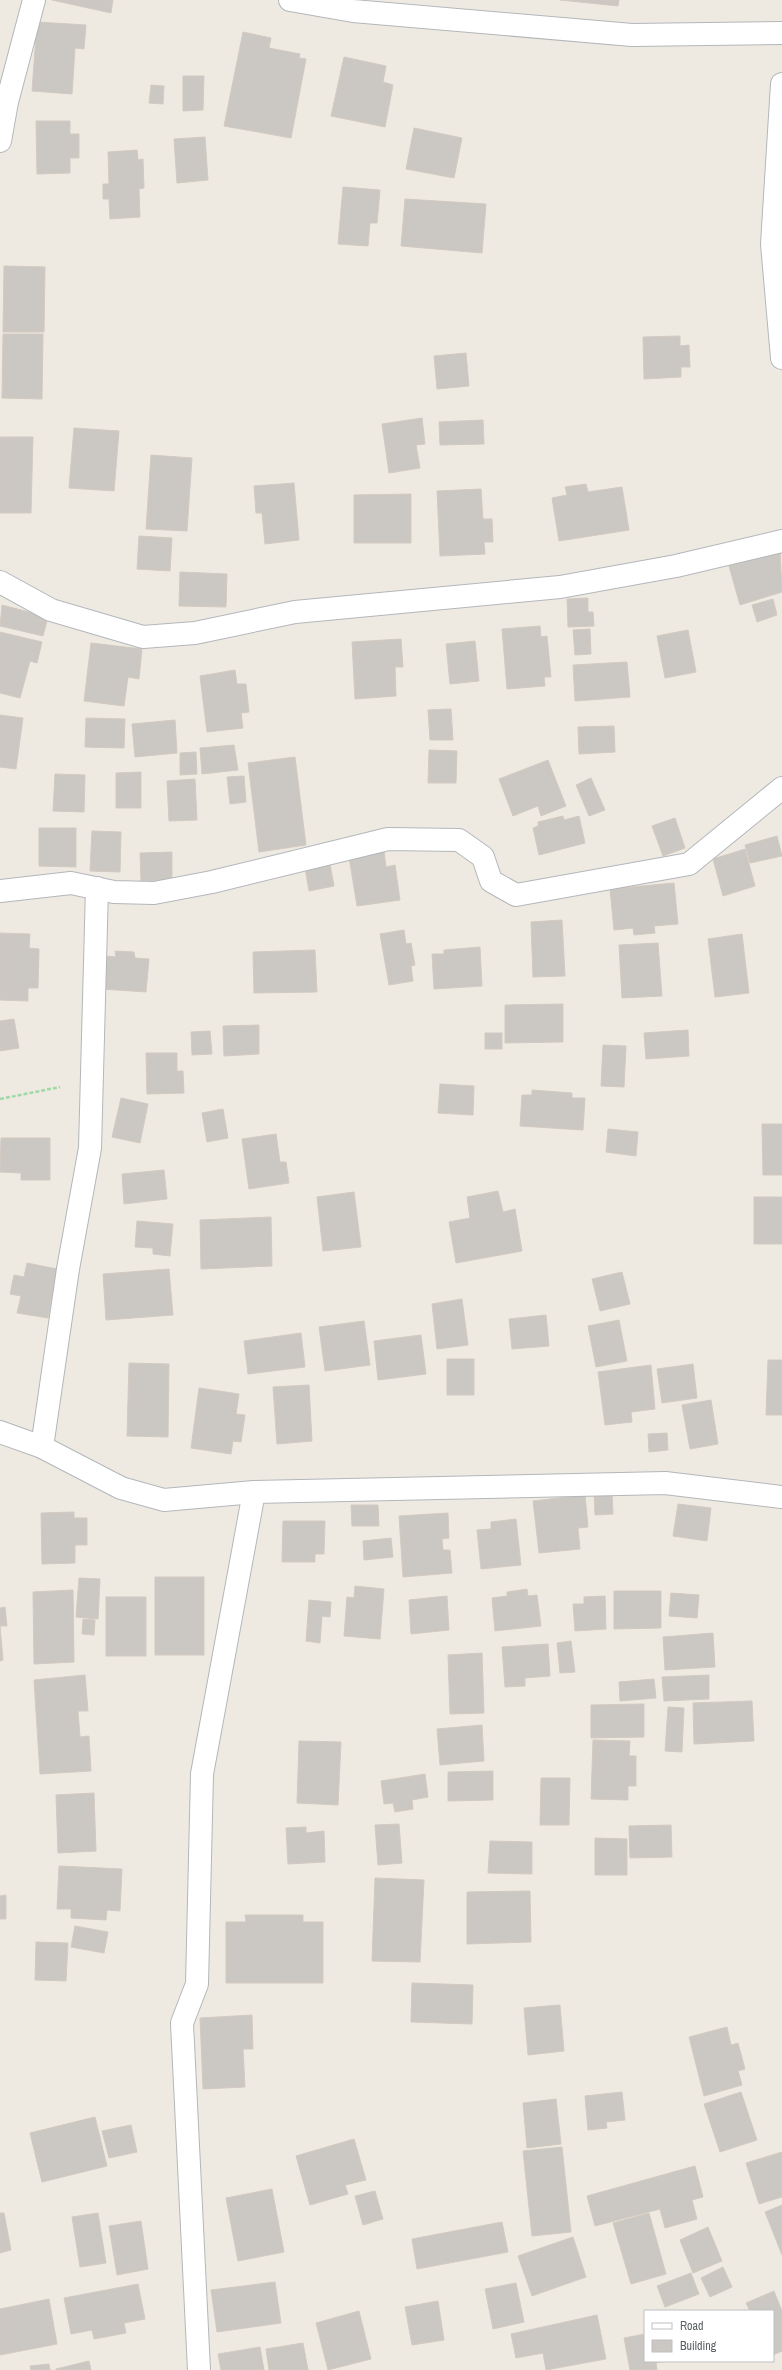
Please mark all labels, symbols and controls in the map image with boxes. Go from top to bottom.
legend [644,2310,774,2362]
text: Road [680,2318,704,2334]
text: Building [680,2338,717,2354]

